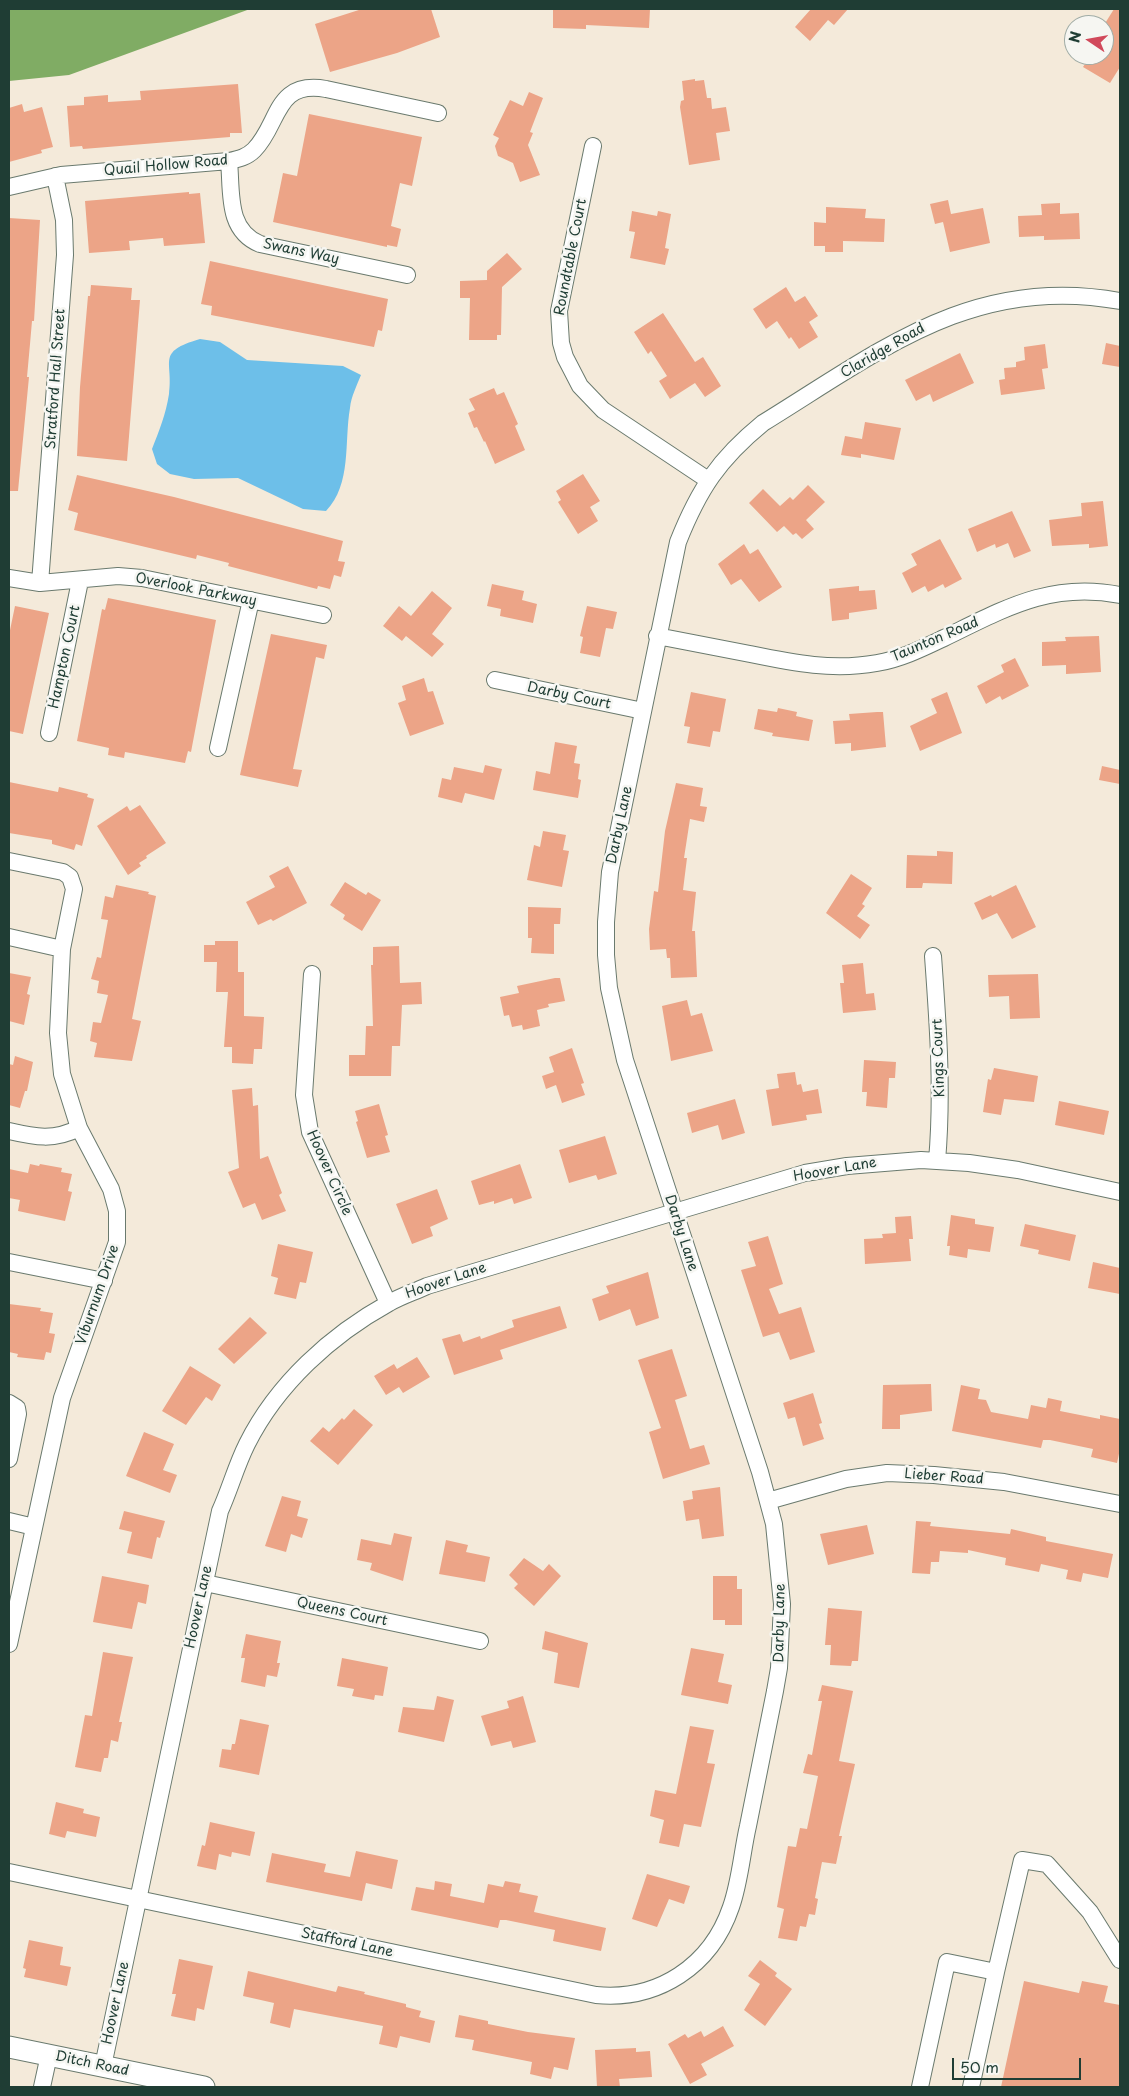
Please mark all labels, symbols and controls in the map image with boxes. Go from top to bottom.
north arrow [1064,15,1114,65]
text: N [1063,29,1086,45]
street label: Quail Hollow Road [103,152,229,180]
street label: Roundtable Court [551,197,591,317]
street label: Swans Way [261,236,341,268]
street label: Stratford Hall Street [43,308,69,450]
street label: Claridge Road [838,320,928,382]
street label: Overlook Parkway [134,570,258,610]
street label: Hampton Court [46,604,84,710]
street label: Taunton Road [889,614,981,666]
street label: Darby Court [526,679,612,713]
street label: Darby Lane [604,784,636,866]
street label: Kings Court [929,1018,949,1098]
street label: Hoover Circle [303,1128,355,1218]
street label: Hoover Lane [792,1154,878,1186]
street label: Darby Lane [661,1193,701,1273]
street label: Viburnum Drive [73,1243,123,1347]
street label: Hoover Lane [403,1259,489,1303]
street label: Lieber Road [904,1466,984,1488]
street label: Hoover Lane [182,1564,216,1650]
street label: Darby Lane [771,1583,789,1663]
street label: Queens Court [295,1594,389,1630]
street label: Stafford Lane [299,1925,395,1961]
street label: Hoover Lane [99,1960,133,2046]
street label: Ditch Road [54,2048,130,2080]
scale bar [954,2048,1083,2080]
text: 50 m [960,2055,999,2078]

